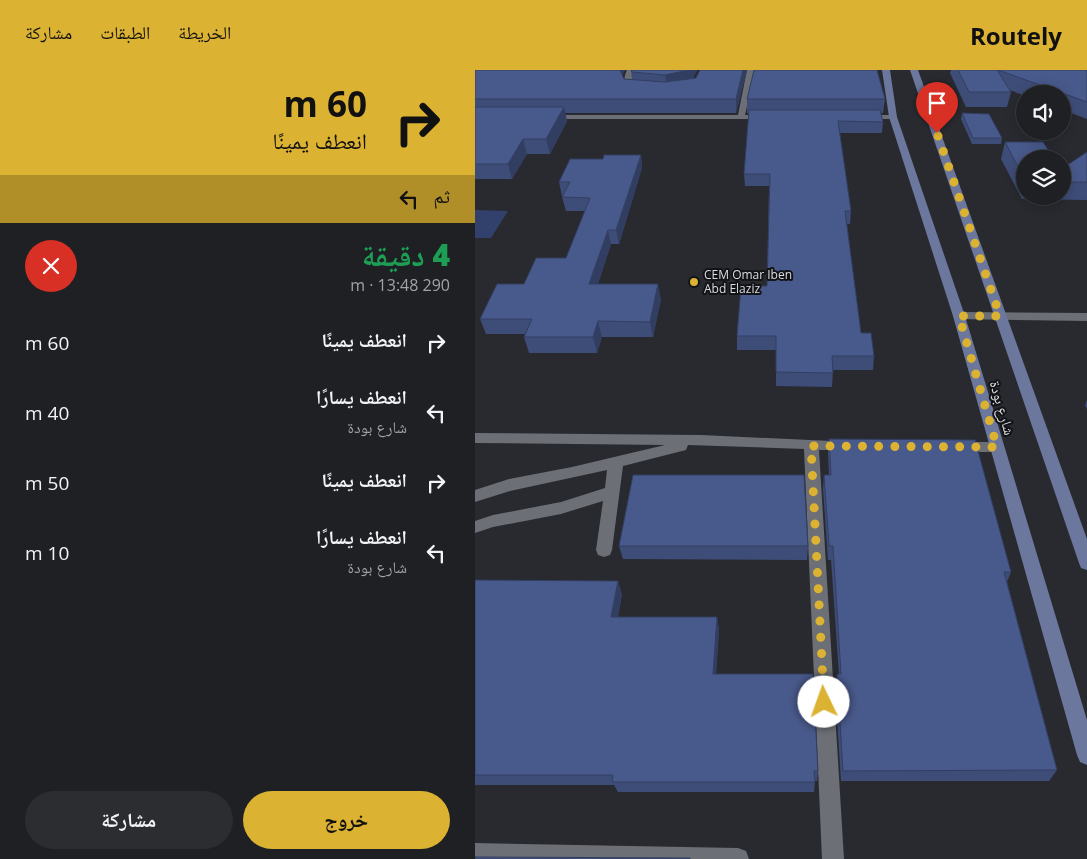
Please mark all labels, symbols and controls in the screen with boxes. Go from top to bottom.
text: Routely [970,19,1062,52]
text: مشاركة [25,20,72,44]
text: الطبقات [100,20,150,44]
text: الخريطة [178,20,231,44]
text: 60 m [284,80,367,127]
pin [916,82,958,133]
map controls [1016,85,1071,205]
button: sound [1016,85,1071,140]
icon: arrive [923,89,951,117]
icon: right [385,90,450,155]
text: انعطف يمينًا [273,125,367,155]
button: layers [1016,150,1071,205]
text: ثم [433,183,450,209]
icon: left [395,185,423,213]
text: 4 دقيقة [362,234,450,275]
button: close [25,240,77,292]
place label: CEM Omar Iben Abd Elaziz [704,266,792,297]
text: 290 m · 13:48 [350,274,450,296]
marker: CEM Omar Iben Abd Elaziz [688,276,700,288]
text: انعطف يمينًا [321,327,407,353]
icon: right [422,329,450,357]
text: 60 m [25,330,69,356]
street label: شارع بودة [985,378,1020,438]
text: انعطف يسارًا [316,384,407,410]
icon: left [422,399,450,427]
text: 40 m [25,400,69,426]
text: شارع بودة [347,416,407,438]
text: انعطف يمينًا [321,467,407,493]
icon: right [422,469,450,497]
text: 50 m [25,470,69,496]
text: انعطف يسارًا [316,524,407,550]
icon: left [422,539,450,567]
text: 10 m [25,540,69,566]
text: شارع بودة [347,556,407,578]
position arrow [797,675,849,727]
button: مشاركة [25,791,233,849]
button: خروج [243,791,450,849]

